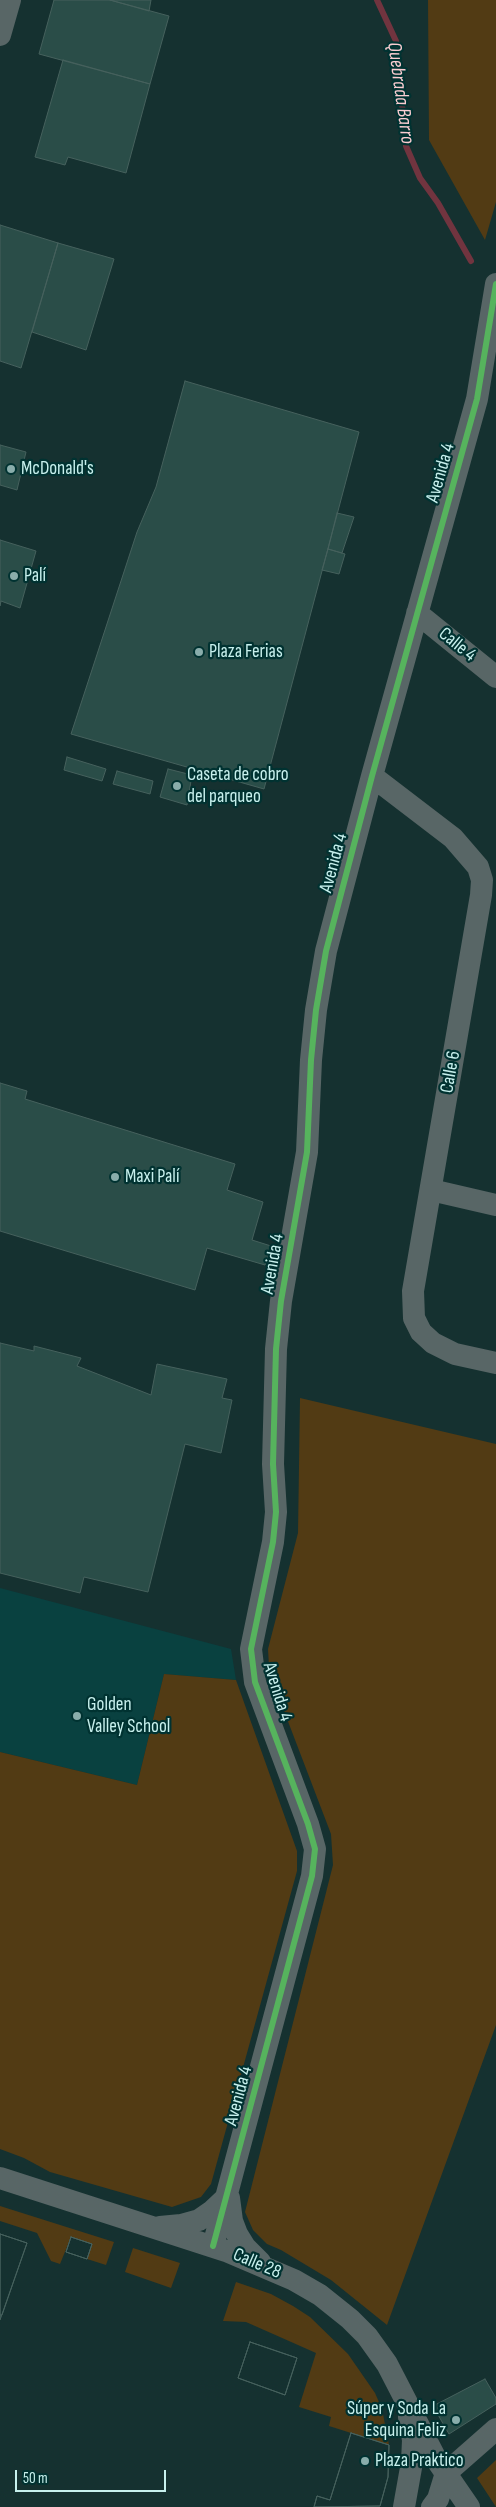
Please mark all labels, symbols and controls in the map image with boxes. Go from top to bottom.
water label: Quebrada Barro [381,41,419,145]
street label: Avenida 4 [422,441,460,505]
place label: McDonald's [21,458,94,480]
marker: McDonald's [5,463,17,475]
place label: Palí [24,565,46,587]
marker: Palí [8,570,20,582]
street label: Calle 4 [434,623,480,667]
place label: Plaza Ferias [209,641,283,663]
marker: Plaza Ferias [193,646,205,658]
place label: Caseta de cobro del parqueo [187,764,289,808]
marker: Caseta de cobro del parqueo [171,780,183,792]
street label: Avenida 4 [315,831,353,895]
street label: Calle 6 [436,1049,466,1095]
place label: Maxi Palí [125,1166,179,1188]
marker: Maxi Palí [109,1171,121,1183]
street label: Avenida 4 [257,1232,289,1296]
street label: Avenida 4 [257,1660,297,1724]
place label: Golden Valley School [87,1694,170,1738]
marker: Golden Valley School [71,1710,83,1722]
street label: Avenida 4 [220,2064,258,2128]
street label: Calle 28 [229,2244,285,2284]
place label: Súper y Soda La Esquina Feliz [347,2398,446,2442]
marker: Súper y Soda La Esquina Feliz [450,2414,462,2426]
place label: Plaza Praktico [375,2450,464,2472]
marker: Plaza Praktico [359,2455,371,2467]
scale bar [18,2460,169,2492]
text: 50 m [23,2469,48,2488]

